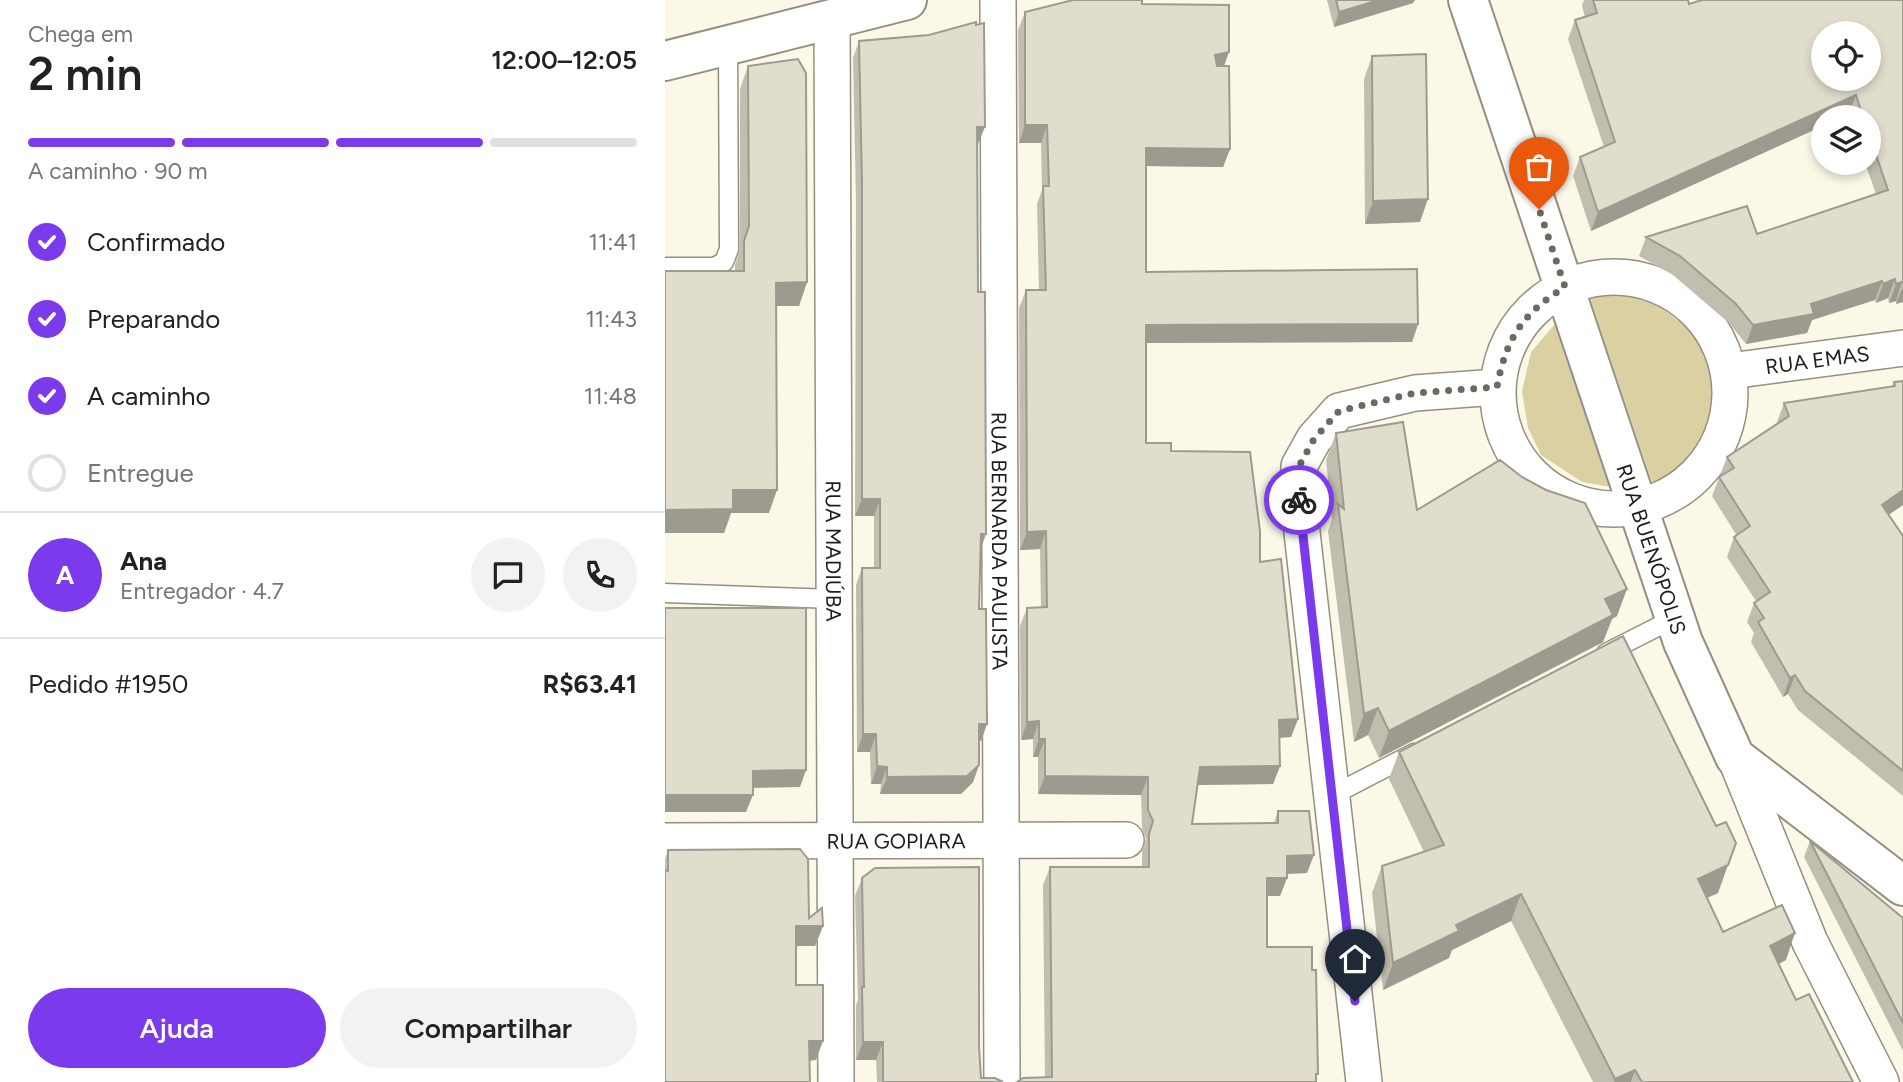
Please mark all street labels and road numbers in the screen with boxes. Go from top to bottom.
street label: RUA EMAS [1764,340,1871,379]
street label: RUA BERNARDA PAULISTA [987,412,1013,670]
street label: RUA BUENÓPOLIS [1612,461,1692,637]
street label: RUA MADIÚBA [821,480,847,622]
street label: RUA GOPIARA [826,828,966,853]

